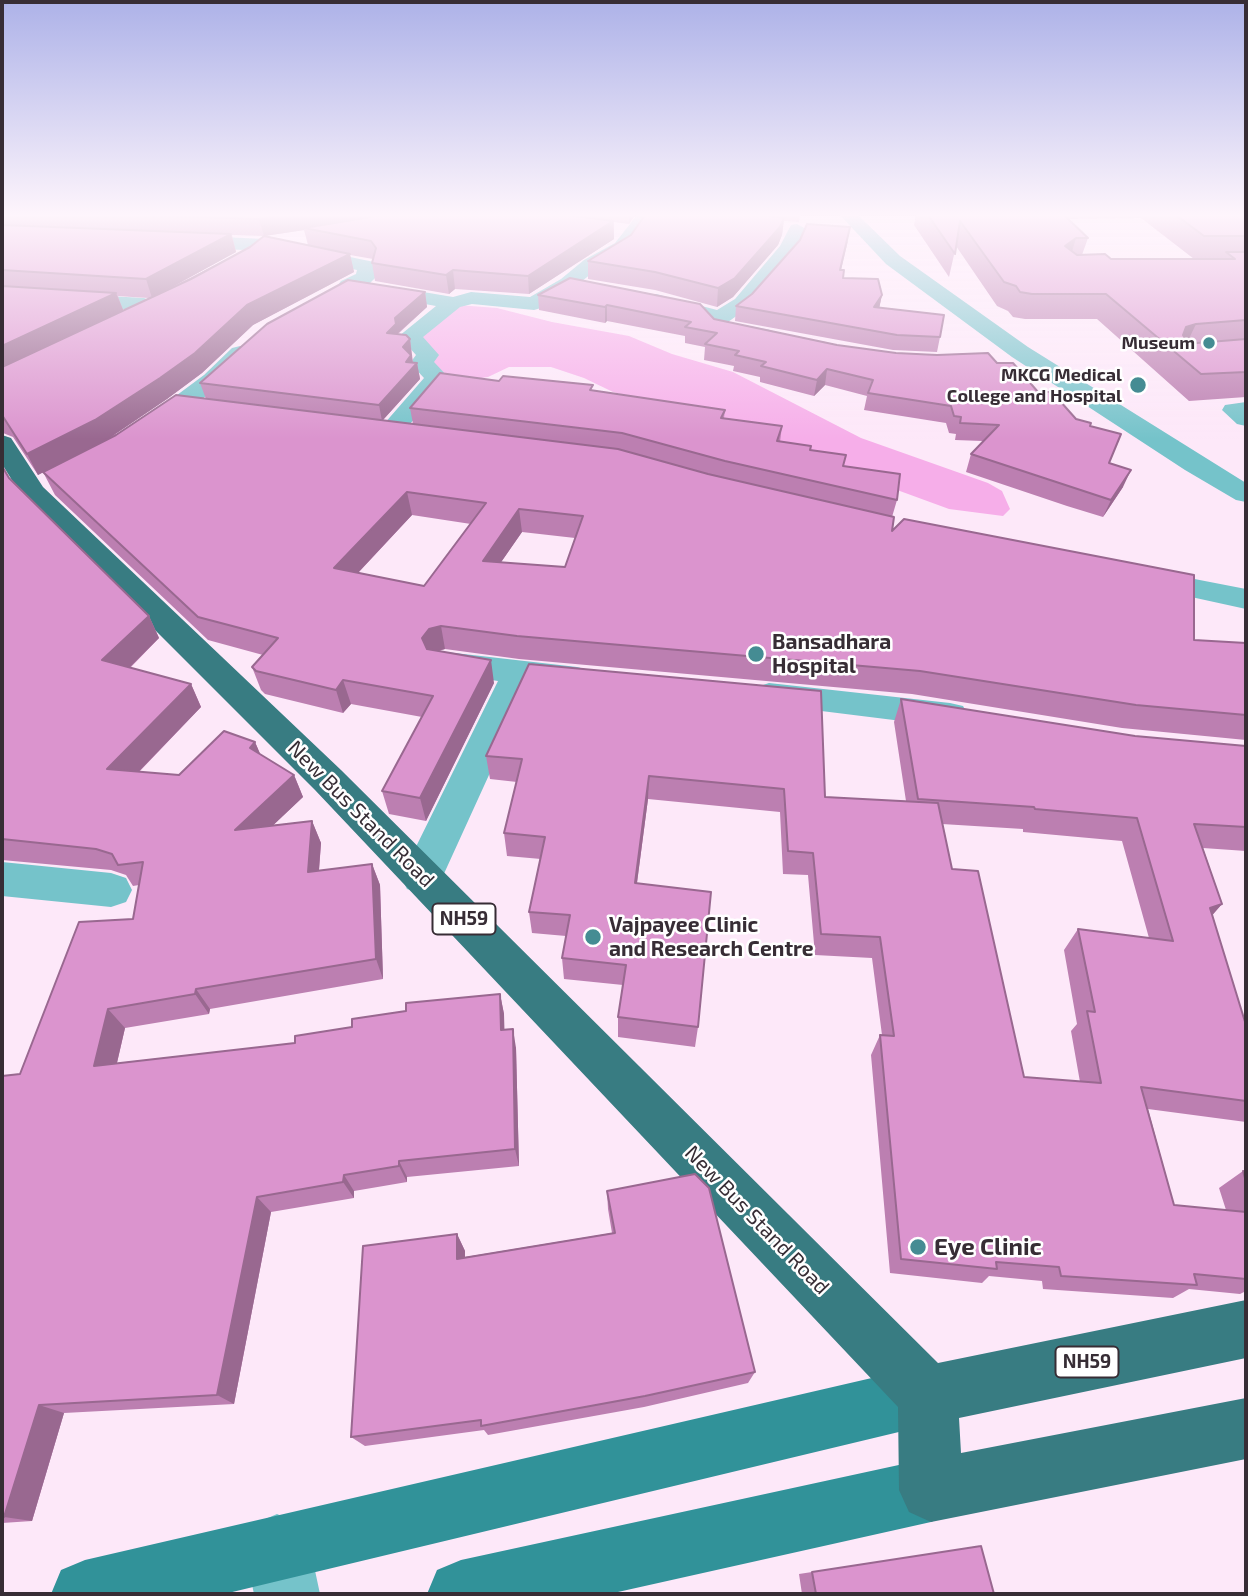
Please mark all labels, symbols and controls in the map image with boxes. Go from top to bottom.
place label: Museum [1122,332,1195,354]
marker: Museum [1201,335,1217,351]
place label: MKCG Medical College and Hospital [947,364,1122,406]
marker: MKCG Medical College and Hospital [1128,375,1148,395]
place label: Bansadhara Hospital [772,629,891,679]
marker: Bansadhara Hospital [746,644,766,664]
street label: New Bus Stand Road [282,735,440,893]
road number: NH59 [433,903,496,934]
place label: Vajpayee Clinic and Research Centre [609,912,814,962]
marker: Vajpayee Clinic and Research Centre [583,927,603,947]
street label: New Bus Stand Road [680,1140,834,1300]
place label: Eye Clinic [934,1233,1042,1261]
marker: Eye Clinic [908,1237,928,1257]
road number: NH59 [1056,1346,1118,1378]

